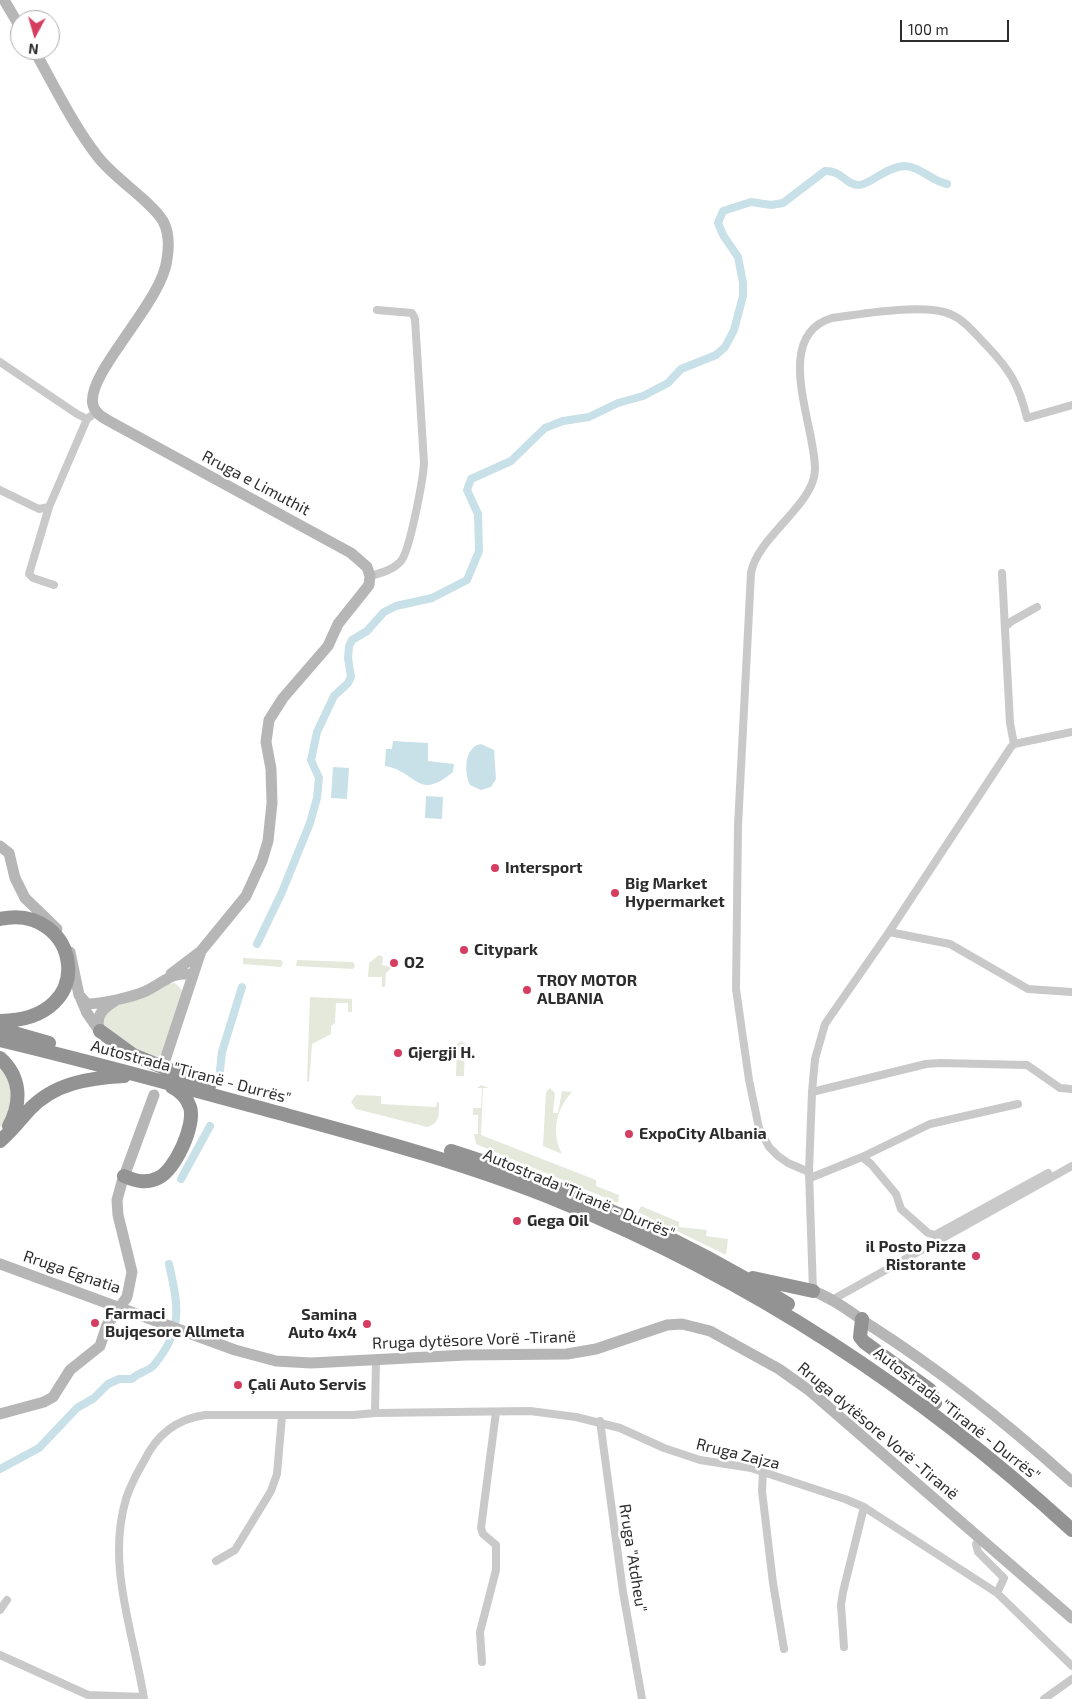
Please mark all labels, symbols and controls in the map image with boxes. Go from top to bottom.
north arrow [10,10,60,60]
scale bar [902,10,1011,42]
text: 100 m [908,20,949,38]
text: N [28,40,39,58]
street label: Rruga e Limuthit [199,446,313,520]
place label: Intersport [505,858,583,878]
marker: Intersport [489,862,501,874]
place label: Big Market Hypermarket [625,874,725,912]
marker: Big Market Hypermarket [609,887,621,899]
place label: Citypark [474,940,538,960]
marker: Citypark [458,944,470,956]
place label: O2 [404,953,424,973]
marker: O2 [388,957,400,969]
place label: TROY MOTOR ALBANIA [537,971,637,1009]
marker: TROY MOTOR ALBANIA [521,984,533,996]
street label: Autostrada "Tiranë - Durrës" [89,1036,293,1108]
place label: Gjergji H. [408,1043,475,1063]
marker: Gjergji H. [392,1047,404,1059]
place label: ExpoCity Albania [639,1124,767,1144]
marker: ExpoCity Albania [623,1128,635,1140]
street label: Autostrada "Tiranë - Durrës" [480,1145,678,1243]
place label: Gega Oil [527,1211,589,1231]
marker: Gega Oil [511,1215,523,1227]
place label: il Posto Pizza Ristorante [865,1237,966,1275]
street label: Rruga Egnatia [21,1246,123,1298]
marker: il Posto Pizza Ristorante [970,1250,982,1262]
place label: Farmaci Bujqesore Allmeta [105,1304,245,1342]
place label: Samina Auto 4x4 [288,1305,357,1343]
marker: Farmaci Bujqesore Allmeta [89,1317,101,1329]
marker: Samina Auto 4x4 [361,1318,373,1330]
street label: Rruga dytësore Vorë -Tiranë [372,1327,576,1353]
street label: Autostrada "Tiranë - Durrës" [870,1343,1044,1485]
street label: Rruga dytësore Vorë -Tiranë [794,1358,962,1504]
place label: Çali Auto Servis [248,1375,366,1395]
marker: Çali Auto Servis [232,1379,244,1391]
street label: Rruga Zajza [694,1434,782,1474]
street label: Rruga "Atdheu" [615,1502,651,1614]

